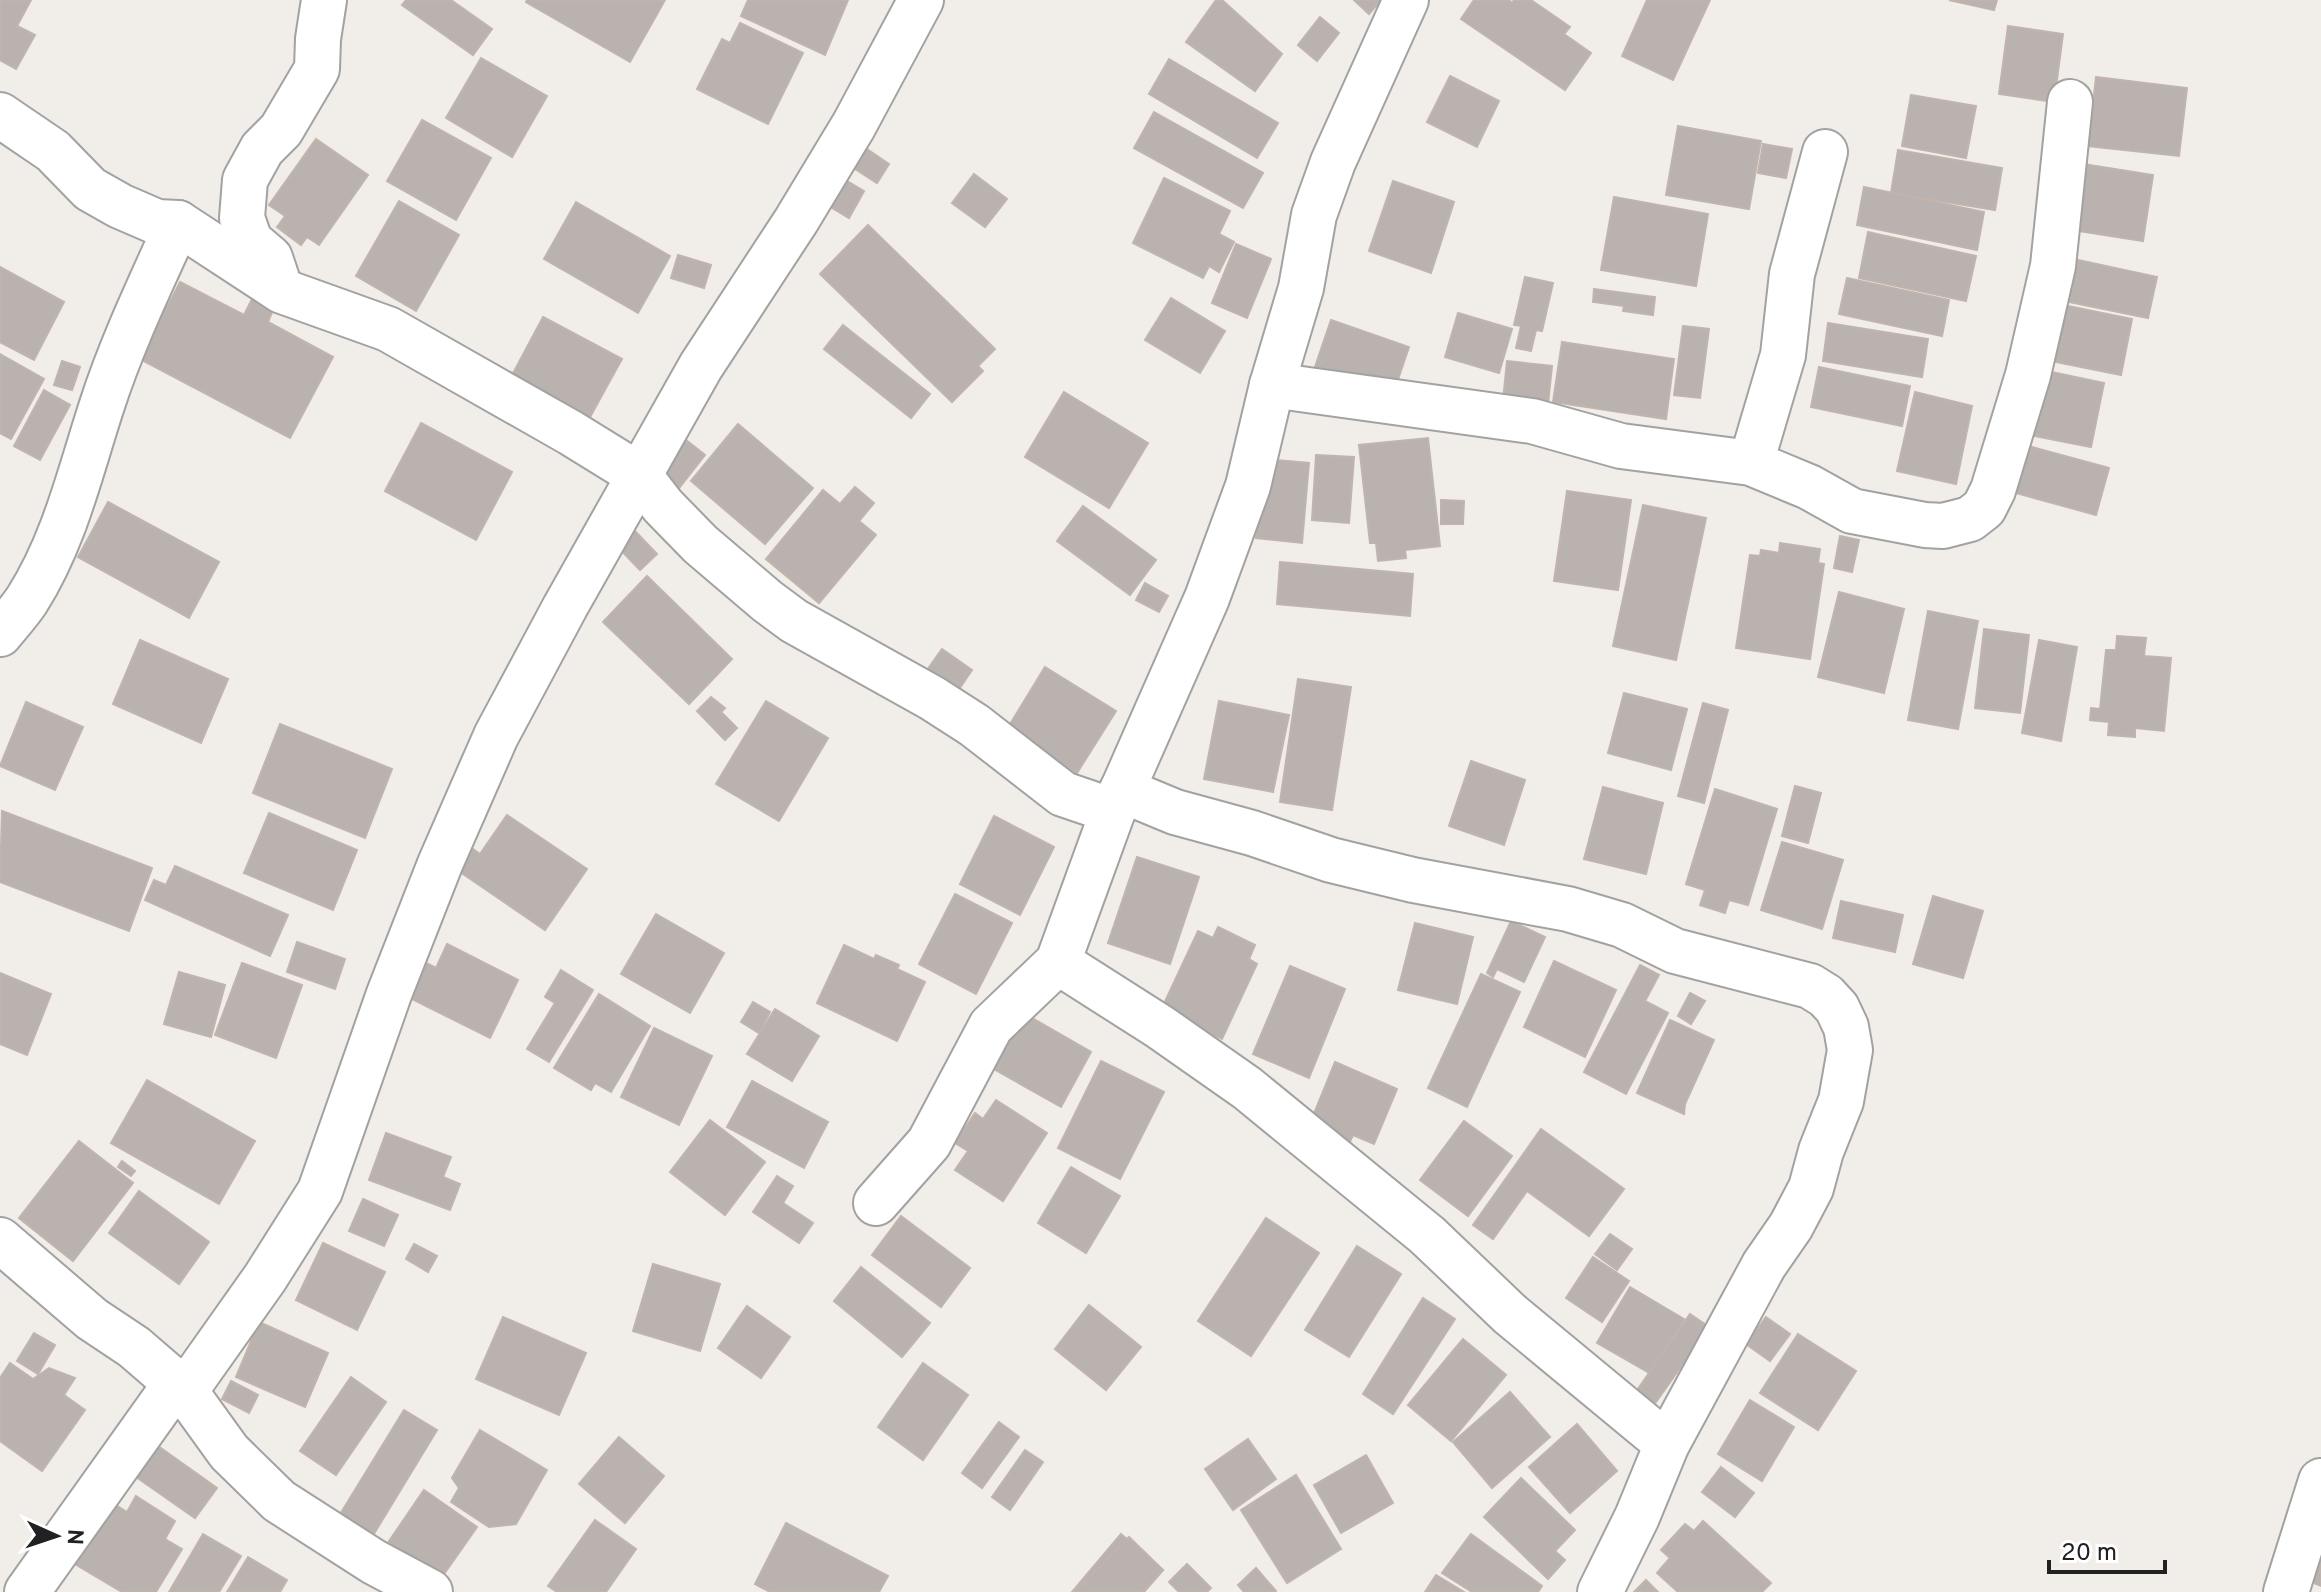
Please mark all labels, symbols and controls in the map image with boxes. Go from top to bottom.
north arrow [16,1496,96,1576]
scale bar [2049,1524,2165,1574]
text: N [60,1528,87,1546]
text: 20 m [2061,1539,2117,1569]

